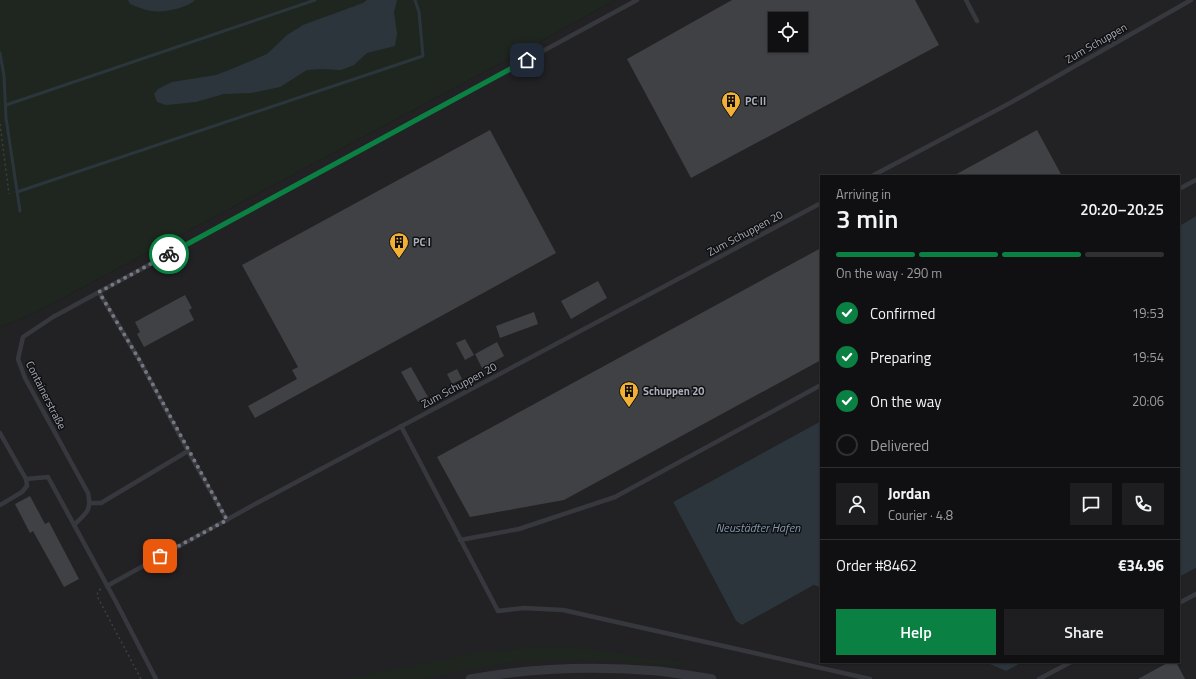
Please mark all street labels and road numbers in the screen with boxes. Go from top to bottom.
street label: Zum Schuppen [1062,19,1130,67]
street label: Zum Schuppen 20 [704,206,786,260]
street label: Containerstraße [22,358,70,432]
street label: Zum Schuppen 20 [418,358,500,412]

